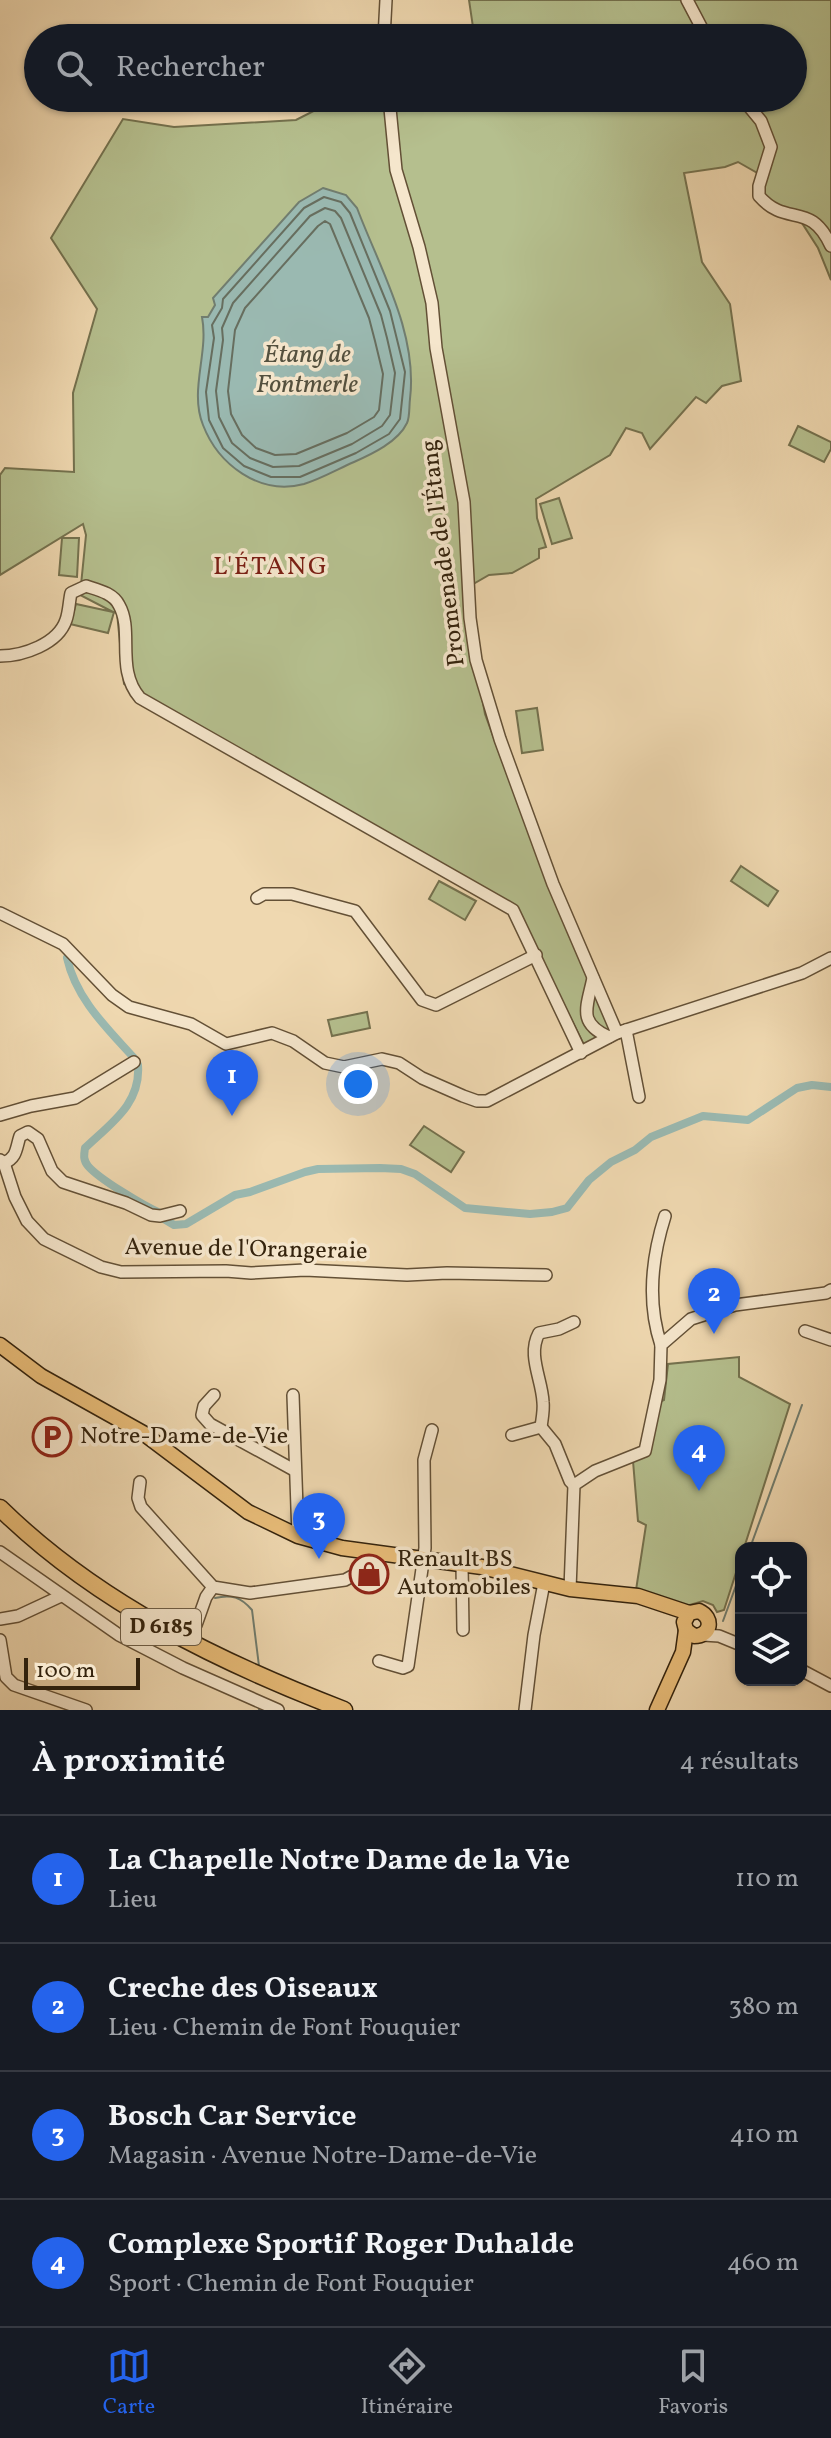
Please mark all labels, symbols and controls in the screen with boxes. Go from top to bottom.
search box [24,24,807,112]
icon: search [52,46,96,90]
text: Rechercher [116,47,265,89]
water label: Étang de Fontmerle [256,337,359,403]
street label: Promenade de l'Étang [413,438,475,668]
district label: L'ÉTANG [213,549,329,585]
pin: 1 [206,1050,258,1116]
your location [338,1064,378,1104]
street label: Avenue de l'Orangeraie [124,1231,368,1269]
pin: 2 [688,1268,740,1334]
parking icon: Notre-Dame-de-Vie [31,1416,73,1458]
place label: Notre-Dame-de-Vie [80,1420,288,1454]
pin: 4 [673,1425,725,1491]
pin: 3 [293,1493,345,1559]
map controls [735,1542,807,1686]
button: locate [735,1542,807,1614]
place label: Renault BS Automobiles [397,1543,531,1605]
shop icon: Renault BS Automobiles [348,1553,390,1595]
road number: D 6185 [121,1609,201,1645]
button: layers [735,1614,807,1686]
scale bar [24,1654,140,1690]
text: 100 m [36,1656,95,1687]
text: À proximité [32,1739,225,1786]
text: 4 résultats [680,1744,799,1780]
text: La Chapelle Notre Dame de la Vie [108,1840,570,1882]
text: 1 [53,1861,63,1897]
text: 110 m [735,1861,799,1897]
text: Lieu [108,1882,157,1918]
text: Creche des Oiseaux [108,1968,378,2010]
text: 2 [51,1989,65,2025]
text: 380 m [729,1989,799,2025]
text: Lieu · Chemin de Font Fouquier [108,2010,460,2046]
text: Bosch Car Service [108,2096,357,2138]
text: 3 [51,2117,65,2153]
text: 410 m [730,2117,799,2153]
text: Magasin · Avenue Notre-Dame-de-Vie [108,2138,537,2174]
text: Complexe Sportif Roger Duhalde [108,2224,574,2266]
text: 4 [50,2245,66,2281]
text: 460 m [727,2245,799,2281]
text: Sport · Chemin de Font Fouquier [108,2266,474,2302]
tab: Carte [103,2344,155,2423]
tab: Itinéraire [361,2344,453,2423]
tab: Favoris [658,2344,728,2423]

